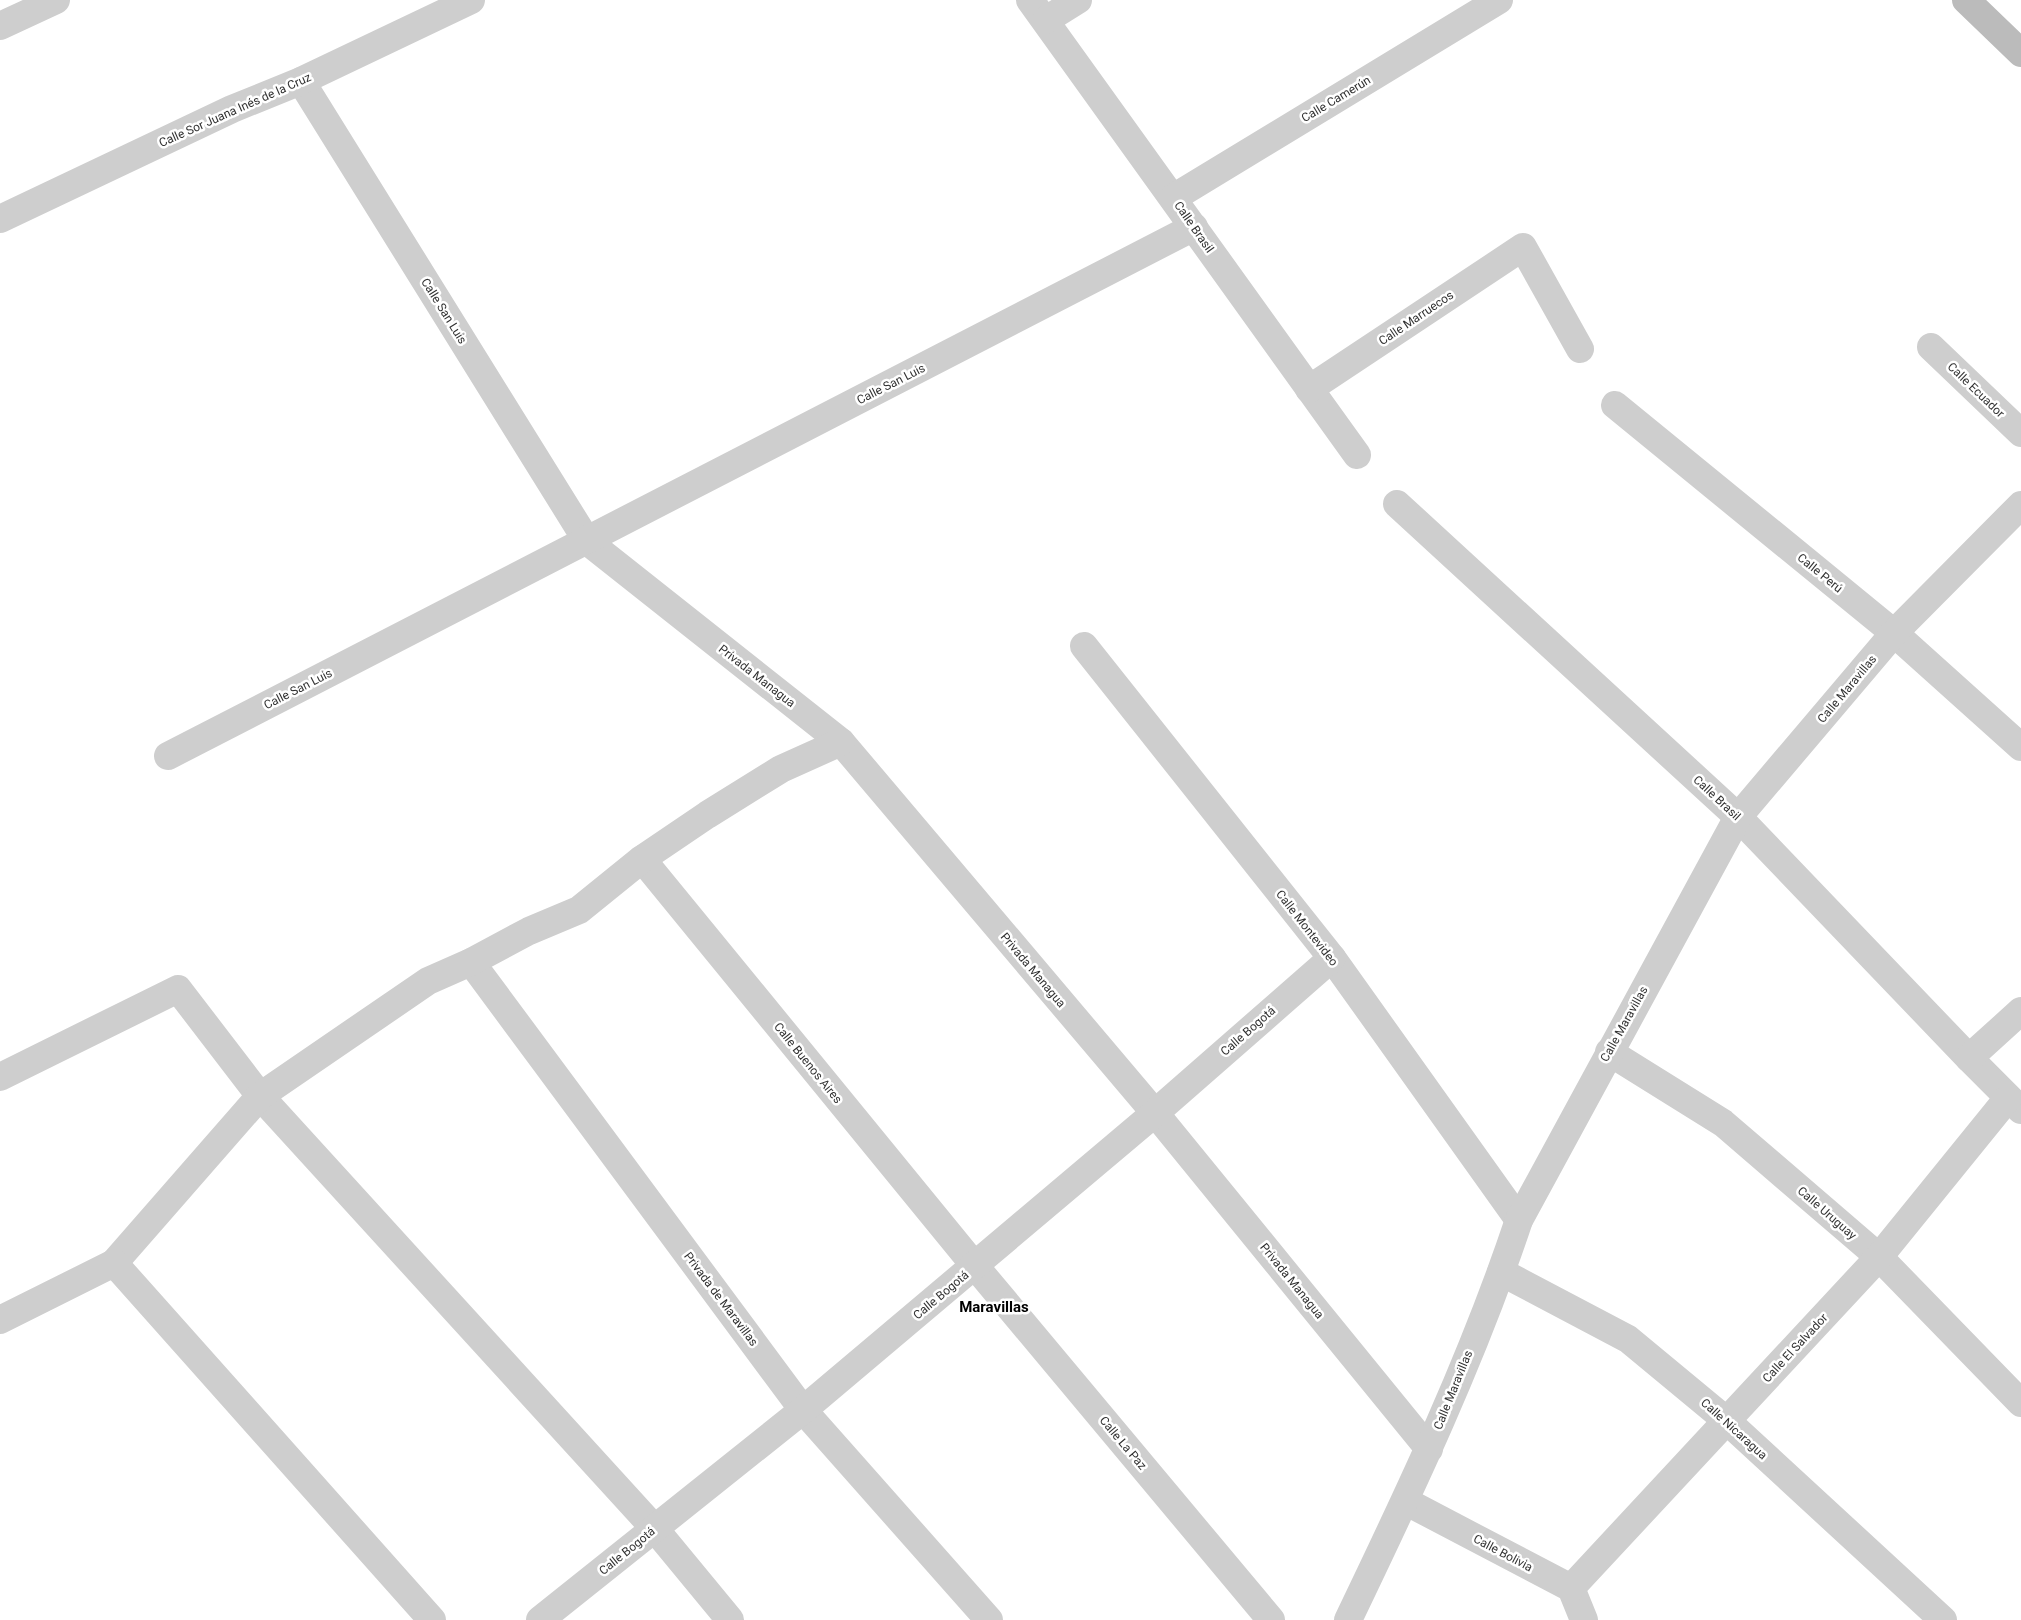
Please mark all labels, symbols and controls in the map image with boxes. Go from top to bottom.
street label: Calle Sor Juana Inés de la Cruz [157,70,313,150]
street label: Calle Camerún [1299,73,1373,125]
street label: Calle Brasil [1171,199,1217,255]
street label: Calle San Luis [418,276,470,346]
street label: Calle Marruecos [1376,288,1456,348]
street label: Calle Ecuador [1945,359,2007,421]
street label: Calle San Luis [855,361,927,407]
street label: Calle Perú [1795,551,1845,595]
street label: Privada Managua [716,642,798,710]
street label: Calle Maravillas [1815,652,1879,726]
street label: Calle San Luis [262,666,334,712]
street label: Calle Brasil [1691,773,1743,823]
street label: Calle Montevideo [1273,887,1341,969]
street label: Privada Managua [998,930,1068,1010]
street label: Calle Maravillas [1597,984,1651,1064]
street label: Calle Bogotá [1218,1003,1278,1059]
street label: Calle Buenos Aires [771,1020,845,1106]
street label: Calle Uruguay [1795,1184,1860,1243]
street label: Privada Managua [1257,1240,1327,1322]
street label: Privada de Maravillas [681,1249,761,1349]
street label: Calle Bogotá [911,1268,971,1322]
district label: Maravillas [959,1298,1029,1316]
street label: Calle El Salvador [1760,1311,1830,1385]
street label: Calle Maravillas [1431,1348,1475,1432]
street label: Calle Nicaragua [1698,1396,1770,1462]
street label: Calle La Paz [1097,1413,1149,1473]
street label: Calle Bogotá [596,1524,658,1578]
street label: Calle Bolivia [1471,1532,1535,1574]

